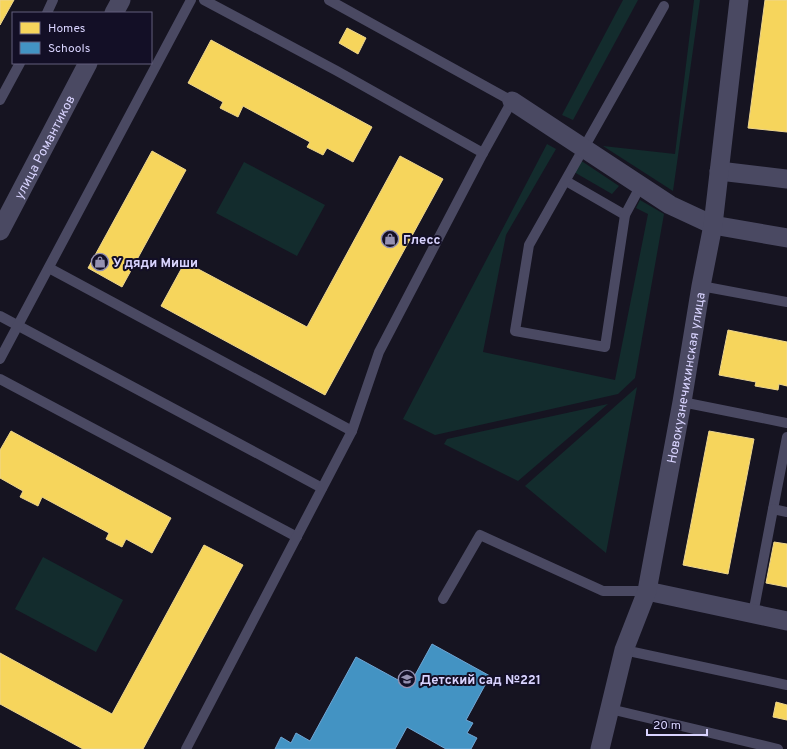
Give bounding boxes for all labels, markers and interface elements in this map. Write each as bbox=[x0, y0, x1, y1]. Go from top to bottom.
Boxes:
legend bbox=[12, 12, 152, 64]
text: Homes bbox=[48, 21, 85, 37]
text: Schools bbox=[48, 41, 90, 57]
street label: улица Романтиков bbox=[12, 93, 80, 203]
shop icon: Глесс bbox=[380, 229, 400, 249]
place label: Глесс bbox=[403, 233, 440, 249]
shop icon: У дяди Миши bbox=[90, 252, 110, 272]
place label: У дяди Миши bbox=[113, 256, 198, 272]
street label: Новокузнечихинская улица bbox=[665, 291, 710, 465]
school or university icon: Детский сад №221 bbox=[397, 669, 417, 689]
place label: Детский сад №221 bbox=[420, 673, 541, 689]
scale bar bbox=[647, 711, 707, 737]
text: 20 m bbox=[653, 718, 681, 734]

